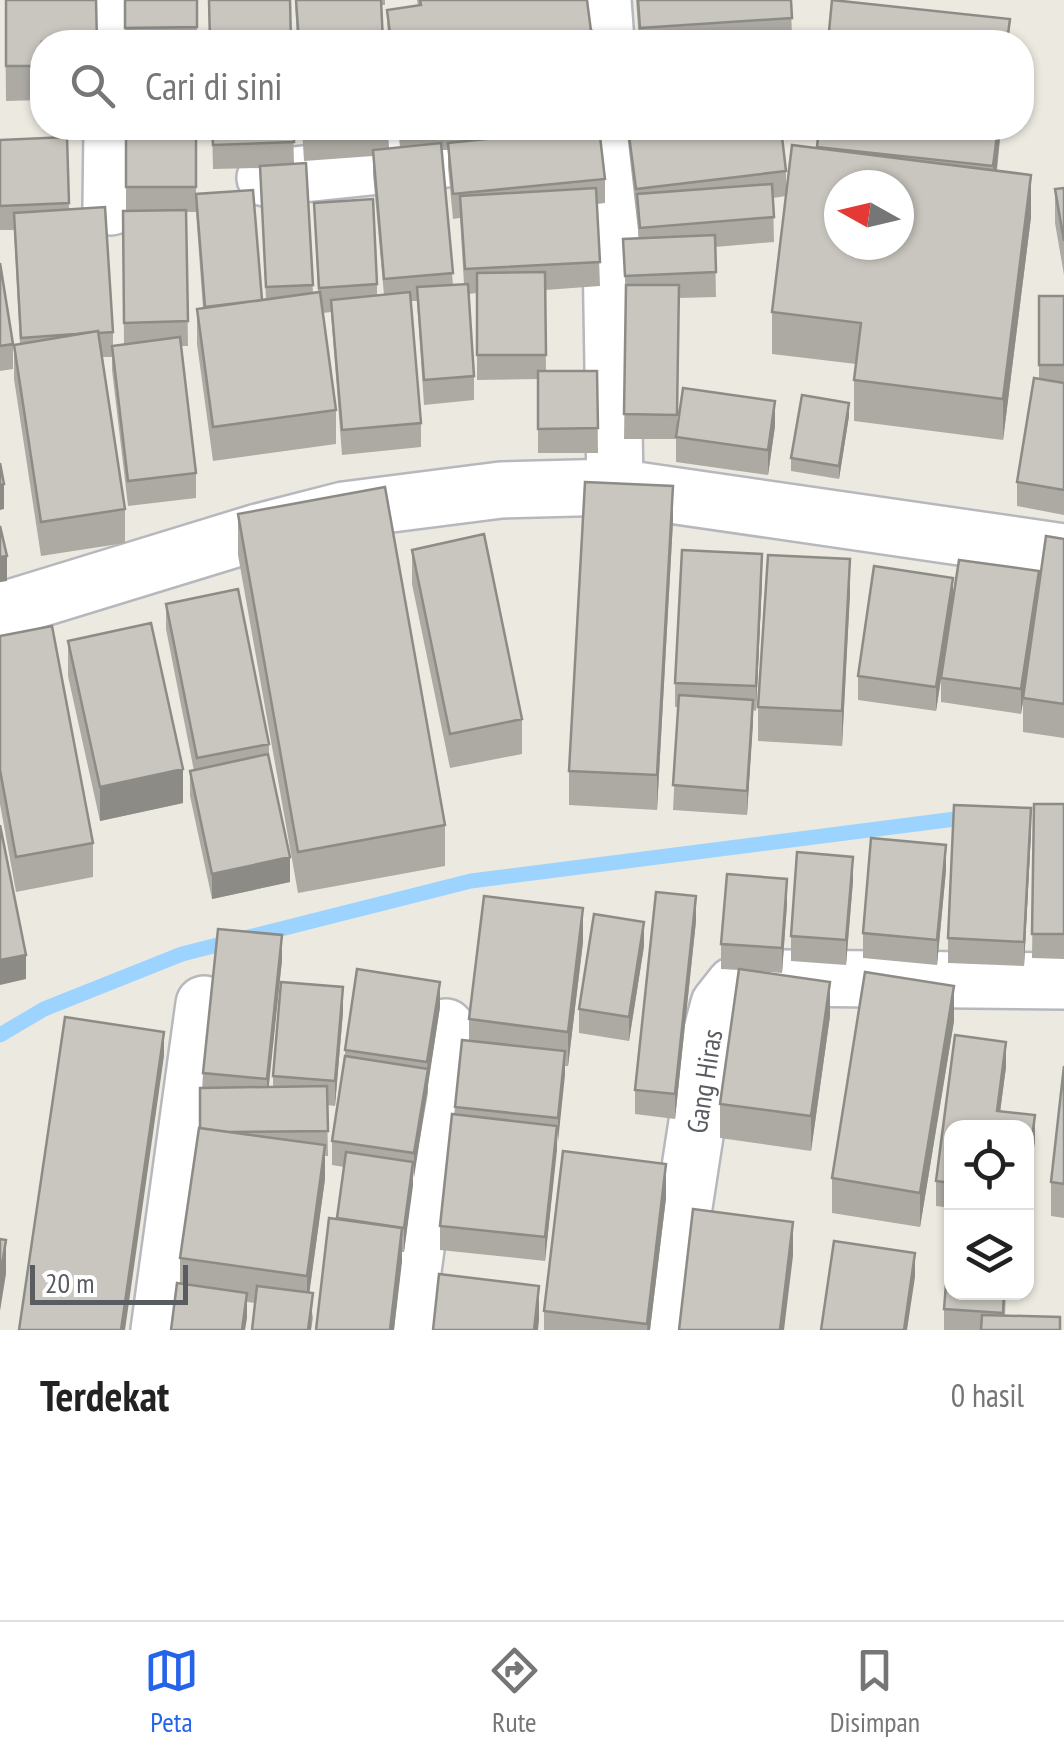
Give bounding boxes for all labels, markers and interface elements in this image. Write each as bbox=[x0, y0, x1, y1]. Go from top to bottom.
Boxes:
search box bbox=[30, 30, 1034, 140]
icon: search bbox=[65, 58, 120, 113]
text: Cari di sini bbox=[145, 61, 283, 110]
north arrow bbox=[824, 170, 914, 260]
street label: Gang Hiras bbox=[677, 1025, 730, 1136]
map controls bbox=[944, 1120, 1034, 1300]
button: locate bbox=[944, 1120, 1034, 1210]
button: layers bbox=[944, 1210, 1034, 1300]
scale bar bbox=[30, 1260, 188, 1304]
text: 20 m bbox=[45, 1264, 94, 1301]
text: Terdekat bbox=[40, 1368, 169, 1423]
text: 0 hasil bbox=[951, 1374, 1024, 1416]
tab: Peta bbox=[144, 1643, 199, 1740]
tab: Rute bbox=[487, 1643, 542, 1740]
tab: Disimpan bbox=[830, 1643, 920, 1740]

